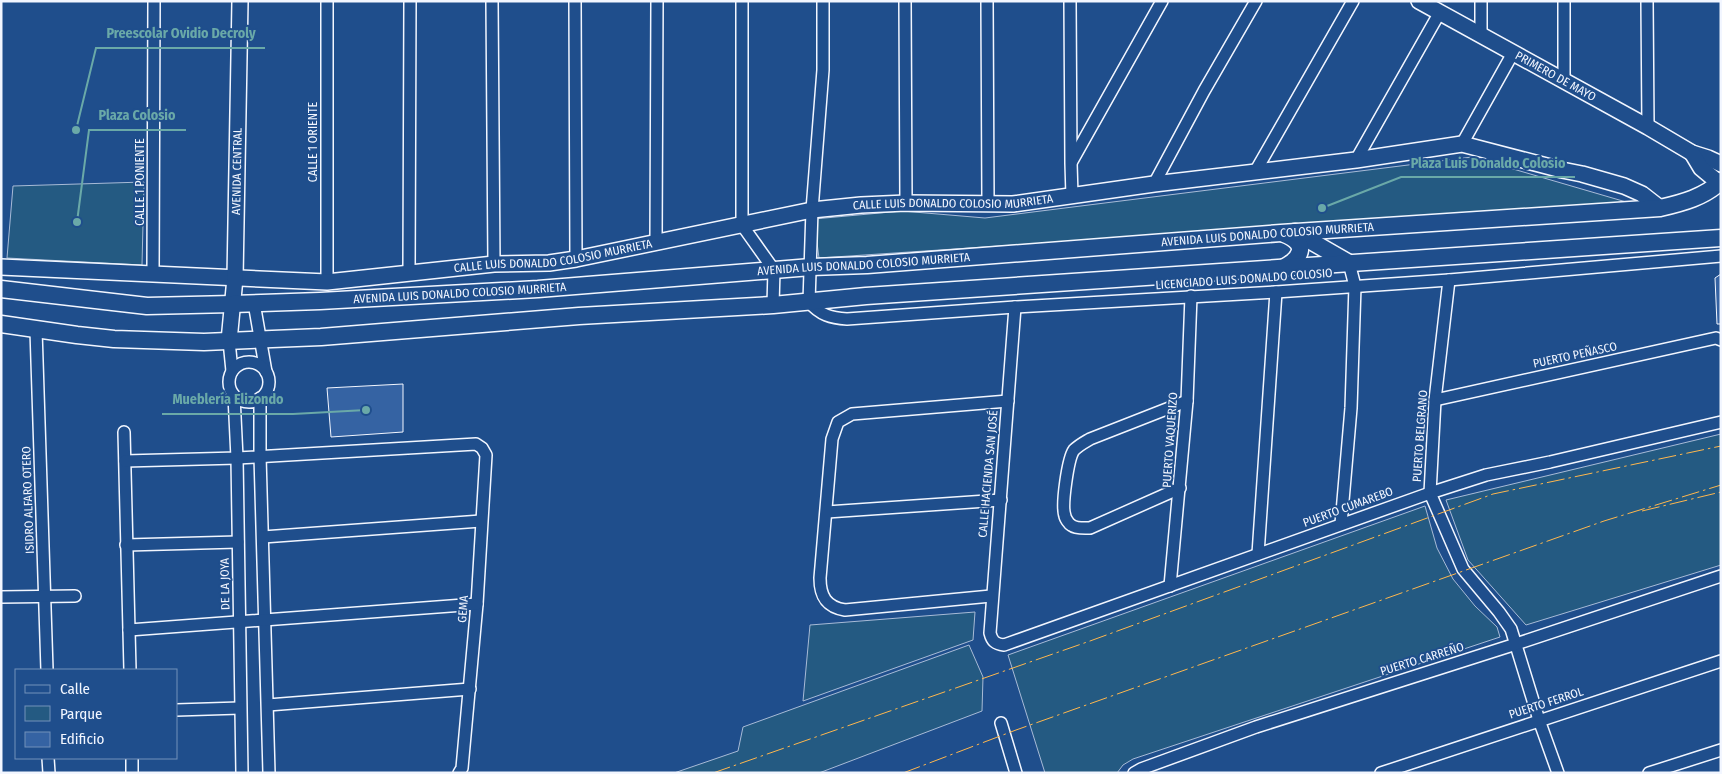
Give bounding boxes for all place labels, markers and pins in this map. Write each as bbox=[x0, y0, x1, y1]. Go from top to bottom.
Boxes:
callout: Preescolar Ovidio Decroly bbox=[96, 19, 265, 48]
callout: Plaza Colosio bbox=[89, 101, 186, 130]
callout: Plaza Luis Donaldo Colosio bbox=[1401, 148, 1575, 177]
callout: Mueblería Elizondo bbox=[162, 385, 293, 414]

